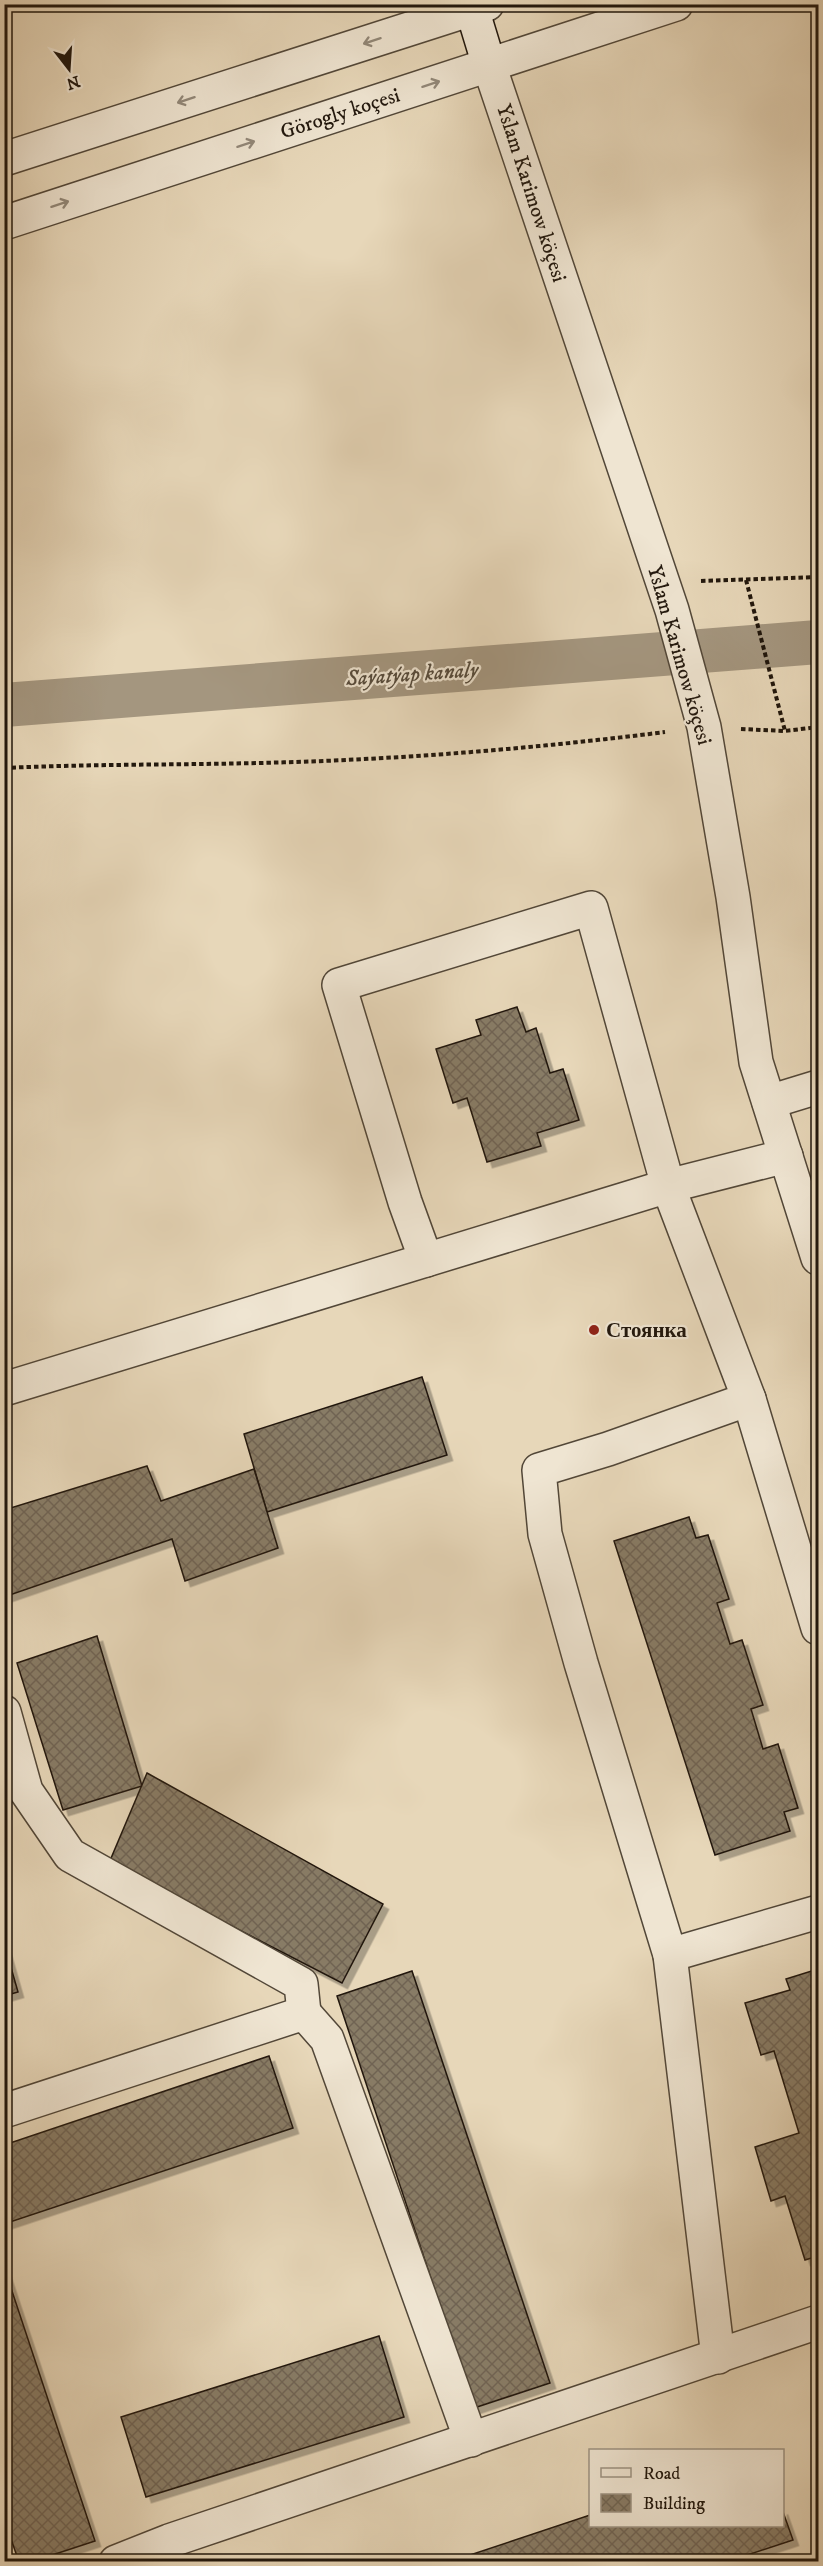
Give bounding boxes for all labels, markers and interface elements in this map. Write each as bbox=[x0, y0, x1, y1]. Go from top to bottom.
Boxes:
one-way arrow bbox=[363, 36, 382, 47]
north arrow bbox=[39, 39, 99, 99]
text: N bbox=[64, 71, 82, 94]
one-way arrow bbox=[421, 78, 440, 89]
street label: Görogly koçesi bbox=[277, 82, 403, 146]
one-way arrow bbox=[177, 95, 196, 106]
street label: Yslam Karimow köçesi bbox=[490, 101, 572, 286]
one-way arrow bbox=[236, 138, 255, 149]
one-way arrow bbox=[50, 198, 69, 209]
street label: Yslam Karimow köçesi bbox=[641, 562, 717, 748]
water label: Saýatýap kanaly bbox=[344, 656, 480, 693]
place label: Стоянка bbox=[606, 1318, 687, 1344]
marker: Стоянка bbox=[587, 1323, 601, 1337]
legend bbox=[589, 2449, 784, 2527]
text: Road bbox=[643, 2463, 680, 2485]
text: Building bbox=[643, 2493, 705, 2515]

